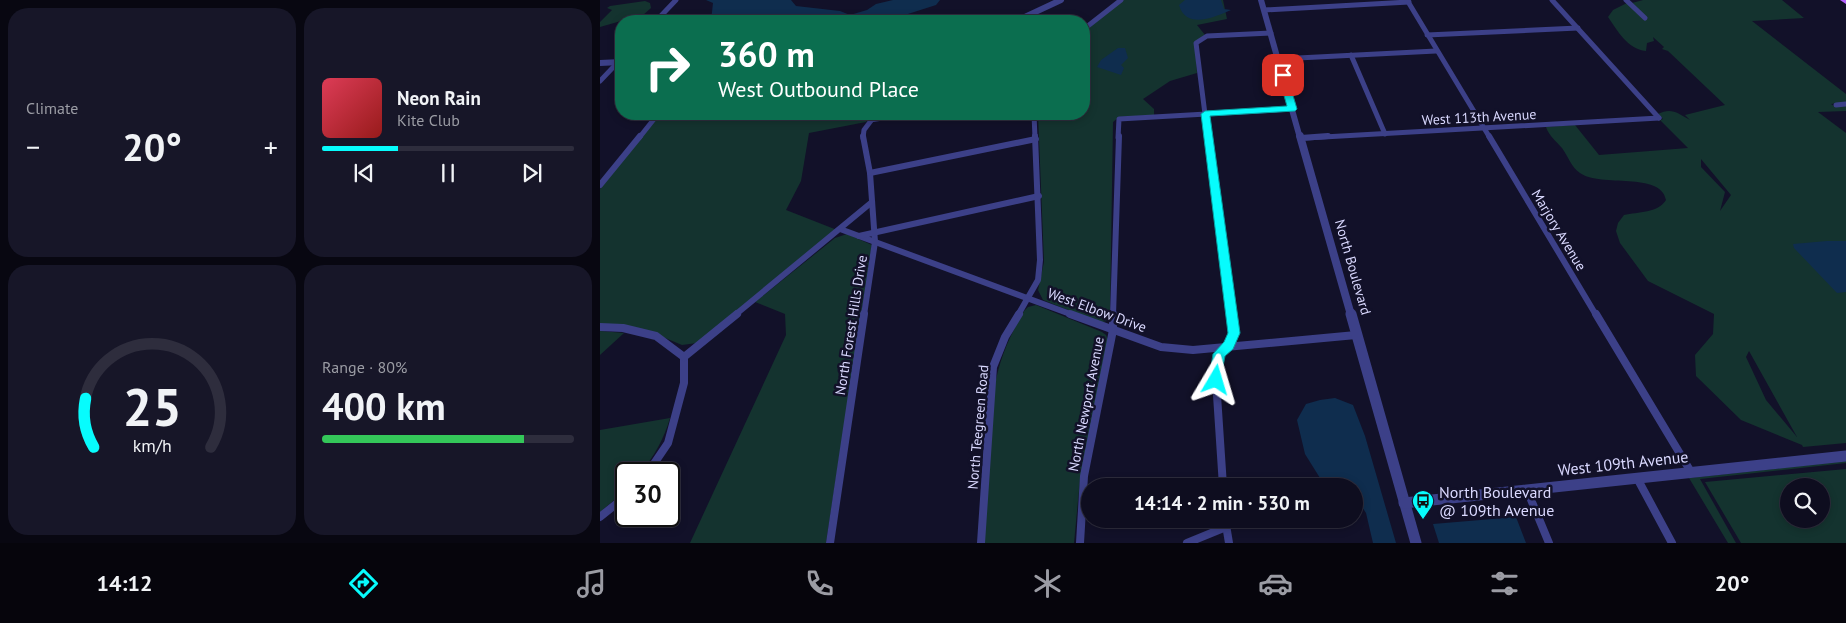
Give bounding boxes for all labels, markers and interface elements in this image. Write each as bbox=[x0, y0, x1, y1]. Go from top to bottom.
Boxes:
text: 360 m bbox=[718, 31, 815, 77]
icon: right bbox=[635, 35, 700, 100]
pin bbox=[1262, 54, 1304, 96]
icon: arrive bbox=[1269, 61, 1297, 89]
text: West Outbound Place bbox=[718, 75, 919, 103]
text: Neon Rain bbox=[397, 86, 481, 110]
text: Climate bbox=[26, 98, 78, 118]
street label: West 113th Avenue bbox=[1421, 105, 1537, 129]
text: Kite Club bbox=[397, 110, 460, 130]
text: 20° bbox=[122, 122, 182, 171]
text: − bbox=[26, 128, 40, 165]
text: + bbox=[264, 128, 278, 165]
icon: previous bbox=[350, 159, 378, 187]
icon: pause bbox=[434, 159, 462, 187]
icon: next bbox=[518, 159, 546, 187]
street label: Marjory Avenue bbox=[1528, 186, 1590, 274]
street label: North Boulevard bbox=[1331, 217, 1375, 317]
street label: North Forest Hills Drive bbox=[831, 254, 871, 396]
street label: West Elbow Drive bbox=[1045, 284, 1149, 336]
street label: North Newport Avenue bbox=[1064, 335, 1108, 473]
position arrow bbox=[1189, 353, 1241, 405]
text: Range · 80% bbox=[322, 357, 407, 377]
street label: North Teegreen Road bbox=[964, 364, 992, 490]
text: 25 bbox=[123, 373, 181, 440]
text: 400 km bbox=[322, 381, 446, 430]
text: km/h bbox=[132, 434, 172, 457]
street label: West 109th Avenue bbox=[1557, 446, 1689, 480]
speed limit sign: 30 bbox=[615, 462, 680, 527]
map controls bbox=[1780, 478, 1830, 528]
button: search bbox=[1780, 478, 1830, 528]
place label: North Boulevard @ 109th Avenue bbox=[1439, 482, 1554, 520]
bus stop icon: North Boulevard @ 109th Avenue bbox=[1411, 489, 1435, 520]
text: 14:14 · 2 min · 530 m bbox=[1134, 491, 1310, 515]
icon: directions bbox=[346, 566, 381, 601]
icon: music bbox=[574, 566, 609, 601]
icon: phone bbox=[802, 566, 837, 601]
icon: climate bbox=[1030, 566, 1065, 601]
icon: car bbox=[1258, 566, 1293, 601]
icon: filters bbox=[1487, 566, 1522, 601]
text: 14:12 bbox=[97, 569, 152, 597]
text: 20° bbox=[1715, 569, 1749, 597]

